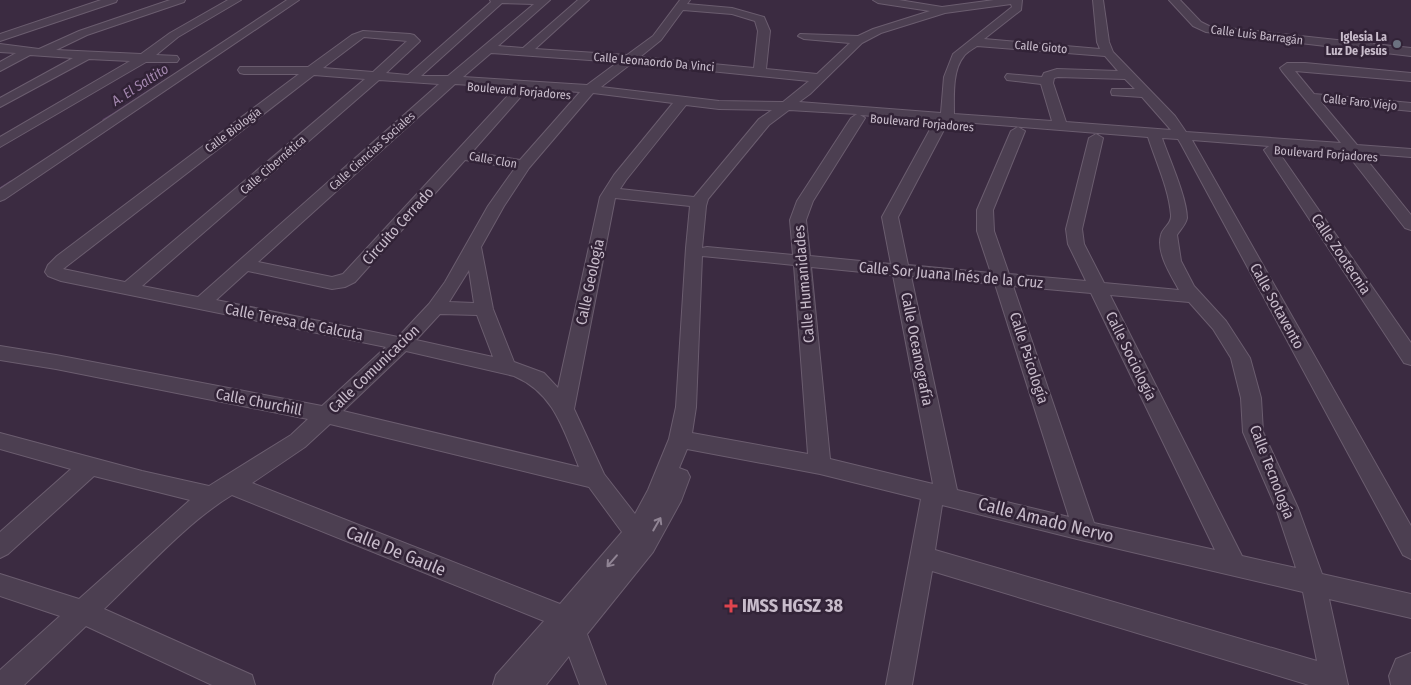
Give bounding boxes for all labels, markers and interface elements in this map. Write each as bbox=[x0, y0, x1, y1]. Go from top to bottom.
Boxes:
street label: Calle Luis Barragán bbox=[1210, 22, 1304, 48]
place label: Iglesia La Luz De Jesús bbox=[1326, 30, 1388, 58]
street label: Calle Gioto bbox=[1014, 38, 1068, 56]
marker: Iglesia La Luz De Jesús bbox=[1391, 38, 1403, 50]
street label: Calle Leonaordo Da Vinci bbox=[593, 50, 715, 74]
water label: A. El Saltito bbox=[107, 60, 172, 110]
street label: Boulevard Forjadores bbox=[467, 79, 571, 103]
street label: Calle Faro Viejo bbox=[1322, 91, 1398, 113]
street label: Calle Biología bbox=[202, 104, 264, 156]
street label: Calle Ciencias Sociales bbox=[326, 109, 418, 193]
street label: Boulevard Forjadores bbox=[870, 111, 974, 135]
street label: Calle Cibernética bbox=[237, 133, 309, 197]
street label: Boulevard Forjadores bbox=[1274, 143, 1378, 165]
street label: Calle Clon bbox=[468, 149, 518, 171]
street label: Circuito Cerrado bbox=[358, 183, 438, 269]
street label: Calle Zootecnia bbox=[1307, 210, 1375, 298]
street label: Calle Humanidades bbox=[790, 224, 818, 344]
street label: Calle Geología bbox=[572, 237, 608, 327]
street label: Calle Sor Juana Inés de la Cruz bbox=[858, 258, 1044, 292]
street label: Calle Sotavento bbox=[1246, 260, 1308, 352]
street label: Calle Oceanografía bbox=[897, 291, 937, 407]
street label: Calle Teresa de Calcuta bbox=[223, 300, 365, 344]
street label: Calle Sociología bbox=[1102, 309, 1160, 403]
street label: Calle Psicología bbox=[1006, 310, 1052, 406]
street label: Calle Comunicacion bbox=[325, 321, 423, 417]
street label: Calle Churchill bbox=[214, 385, 304, 419]
street label: Calle Tecnología bbox=[1246, 422, 1298, 522]
street label: Calle Amado Nervo bbox=[976, 492, 1116, 548]
one-way arrow bbox=[652, 516, 662, 531]
street label: Calle De Gaule bbox=[343, 521, 449, 581]
one-way arrow bbox=[606, 555, 617, 568]
place label: IMSS HGSZ 38 bbox=[742, 595, 843, 617]
marker: IMSS HGSZ 38 bbox=[724, 599, 738, 613]

